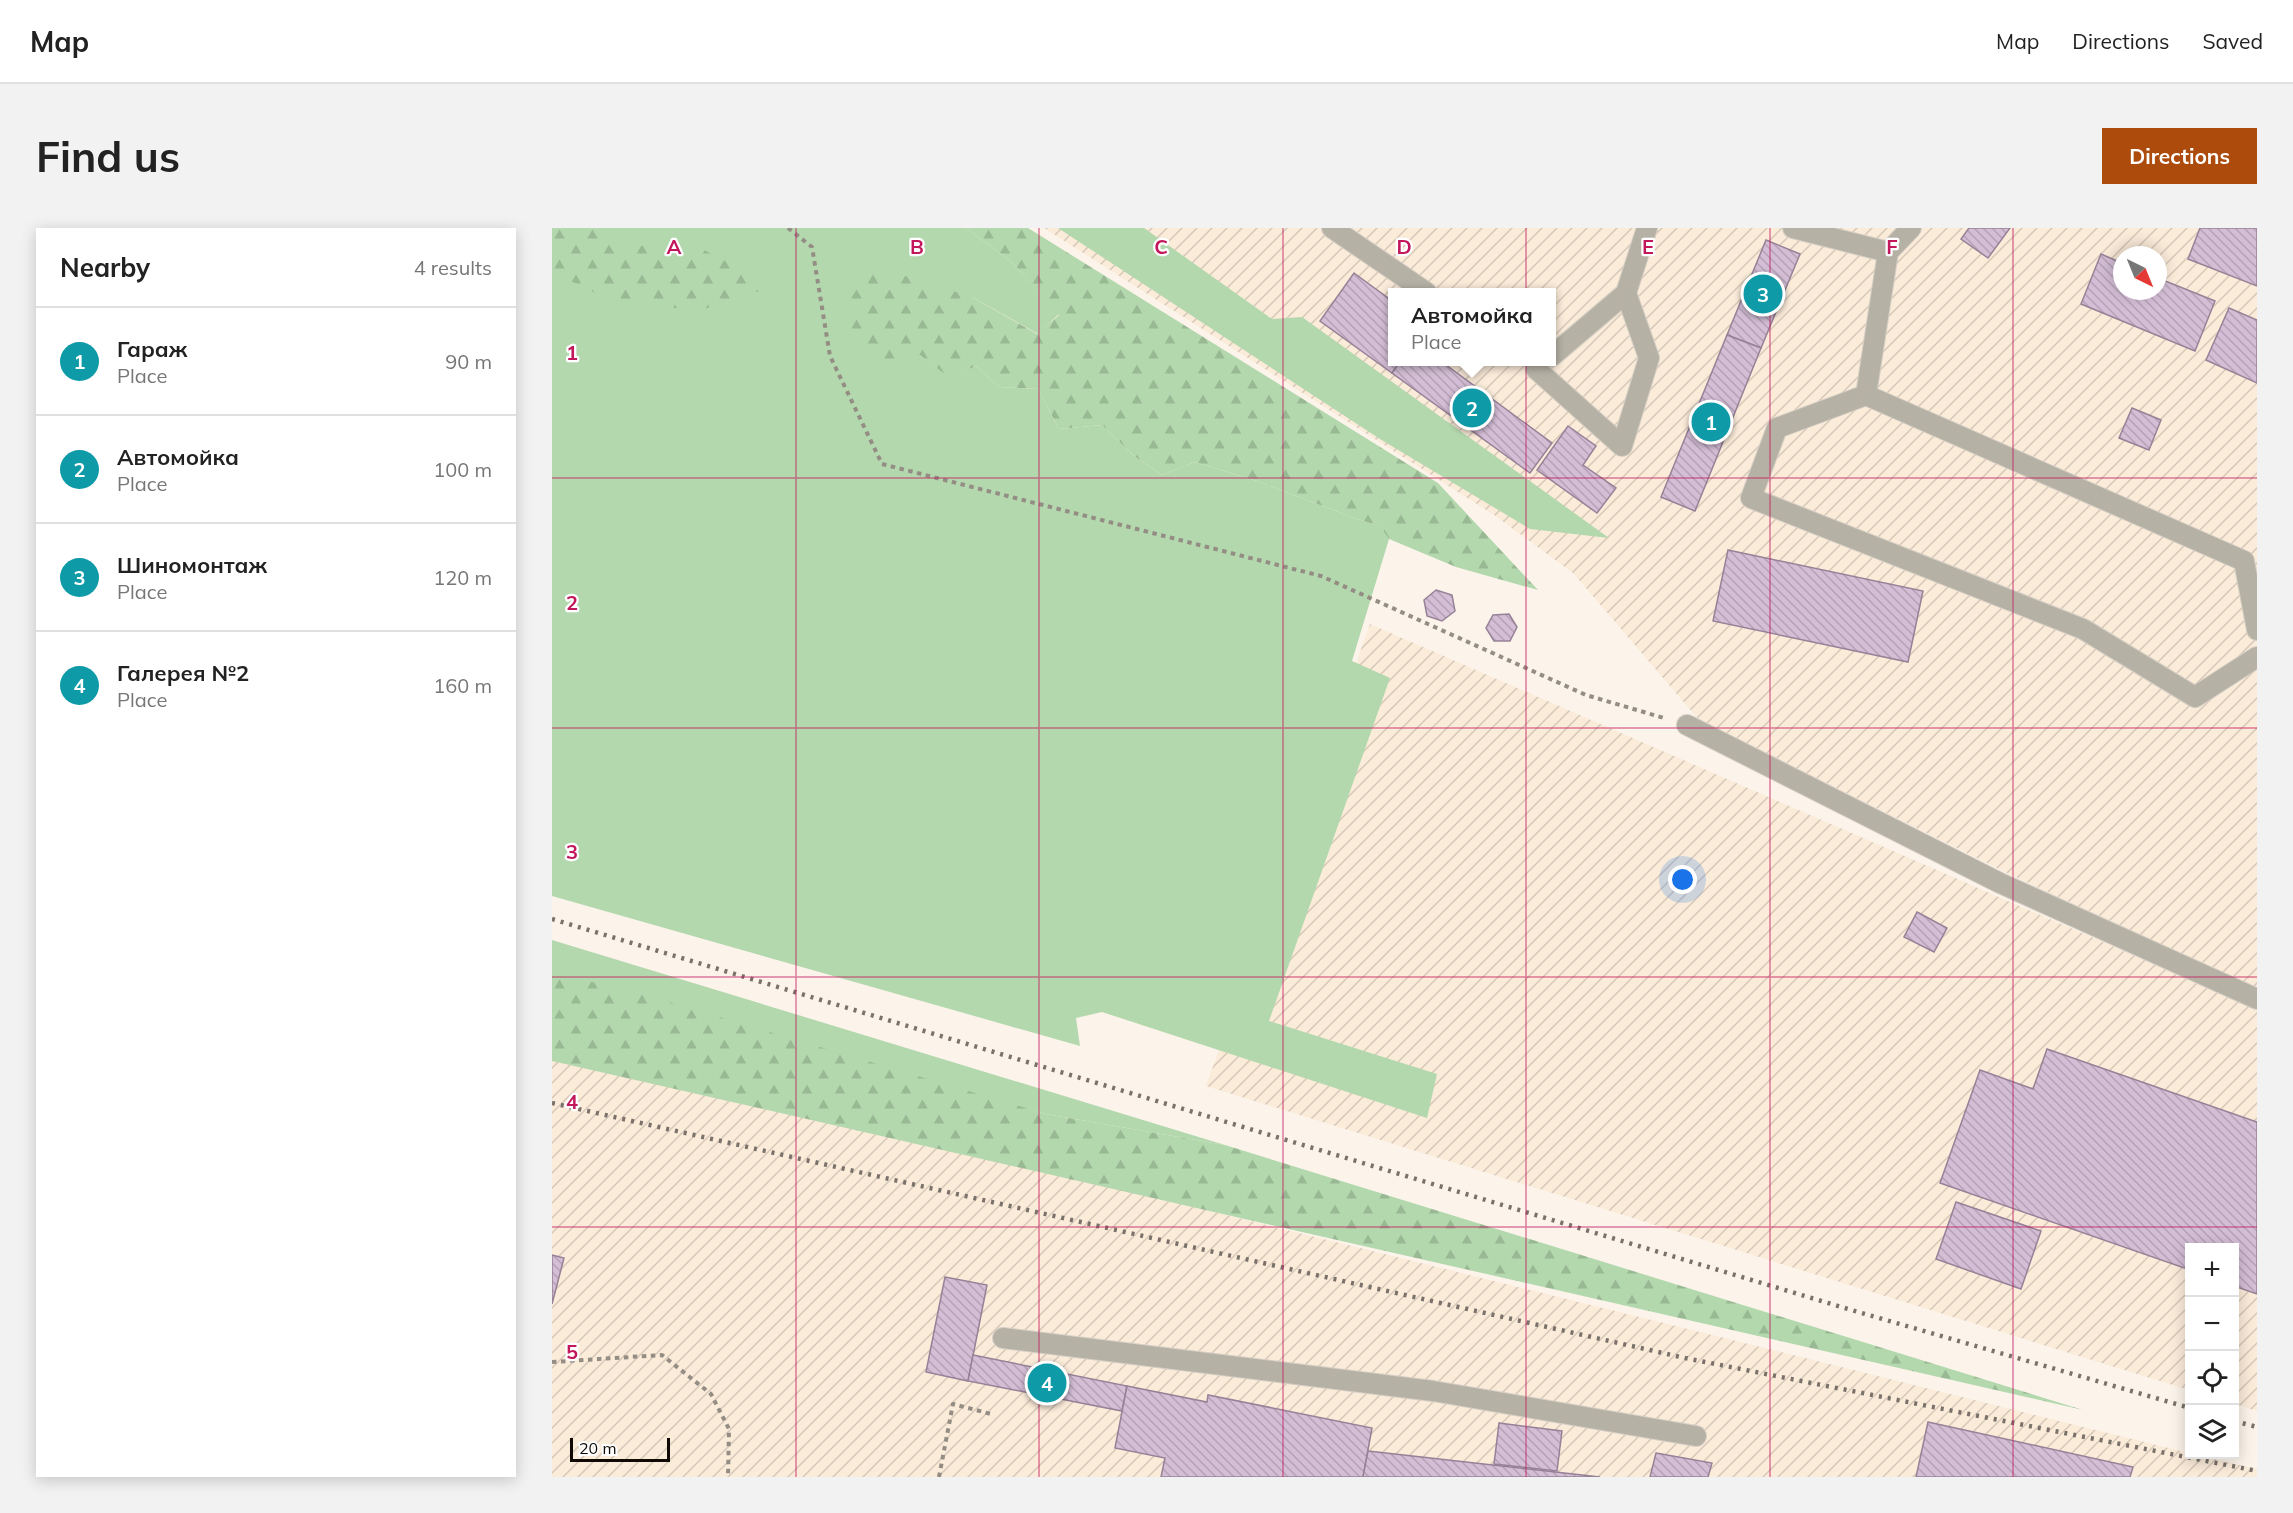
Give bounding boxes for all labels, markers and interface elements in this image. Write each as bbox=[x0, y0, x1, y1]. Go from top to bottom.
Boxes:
text: Map bbox=[30, 24, 89, 59]
text: Map bbox=[1996, 28, 2039, 54]
text: Directions bbox=[2072, 28, 2169, 54]
text: Saved bbox=[2202, 28, 2263, 54]
button: Directions bbox=[2102, 128, 2257, 184]
text: Find us bbox=[36, 130, 180, 183]
text: A bbox=[667, 234, 682, 259]
text: B bbox=[910, 234, 924, 259]
text: C bbox=[1154, 234, 1168, 259]
text: D bbox=[1396, 234, 1412, 259]
text: E bbox=[1642, 234, 1654, 259]
text: F bbox=[1886, 234, 1898, 259]
north arrow bbox=[2113, 246, 2167, 300]
text: Nearby bbox=[60, 251, 150, 284]
text: 4 results bbox=[414, 255, 492, 280]
pin: 3 bbox=[1744, 272, 1782, 316]
popup bbox=[1388, 288, 1556, 366]
text: Автомойка bbox=[1411, 301, 1533, 329]
text: Place bbox=[1411, 329, 1461, 354]
text: Гараж bbox=[117, 335, 187, 363]
text: 1 bbox=[566, 340, 578, 365]
text: 1 bbox=[74, 349, 86, 374]
text: 90 m bbox=[445, 349, 492, 374]
text: Place bbox=[117, 363, 167, 388]
pin: 2 bbox=[1452, 386, 1492, 430]
pin: 1 bbox=[1692, 400, 1730, 444]
text: Автомойка bbox=[117, 443, 239, 471]
text: 2 bbox=[74, 457, 86, 482]
text: 100 m bbox=[433, 457, 492, 482]
text: Place bbox=[117, 471, 167, 496]
text: Шиномонтаж bbox=[117, 551, 267, 579]
text: 3 bbox=[74, 565, 86, 590]
text: 120 m bbox=[433, 565, 492, 590]
text: Place bbox=[117, 579, 167, 604]
text: 2 bbox=[566, 590, 578, 615]
text: Галерея №2 bbox=[117, 659, 249, 687]
text: 4 bbox=[74, 673, 86, 698]
text: 160 m bbox=[433, 673, 492, 698]
text: Place bbox=[117, 687, 167, 712]
text: 3 bbox=[566, 839, 578, 864]
your location bbox=[1668, 865, 1697, 894]
text: 4 bbox=[566, 1089, 578, 1114]
map controls bbox=[2185, 1243, 2239, 1459]
button: + bbox=[2185, 1243, 2239, 1297]
button: − bbox=[2185, 1297, 2239, 1351]
text: 5 bbox=[566, 1339, 578, 1364]
button: locate bbox=[2185, 1351, 2239, 1405]
pin: 4 bbox=[1028, 1360, 1066, 1406]
button: layers bbox=[2185, 1405, 2239, 1459]
scale bar bbox=[570, 1435, 670, 1462]
text: 20 m bbox=[579, 1438, 616, 1458]

